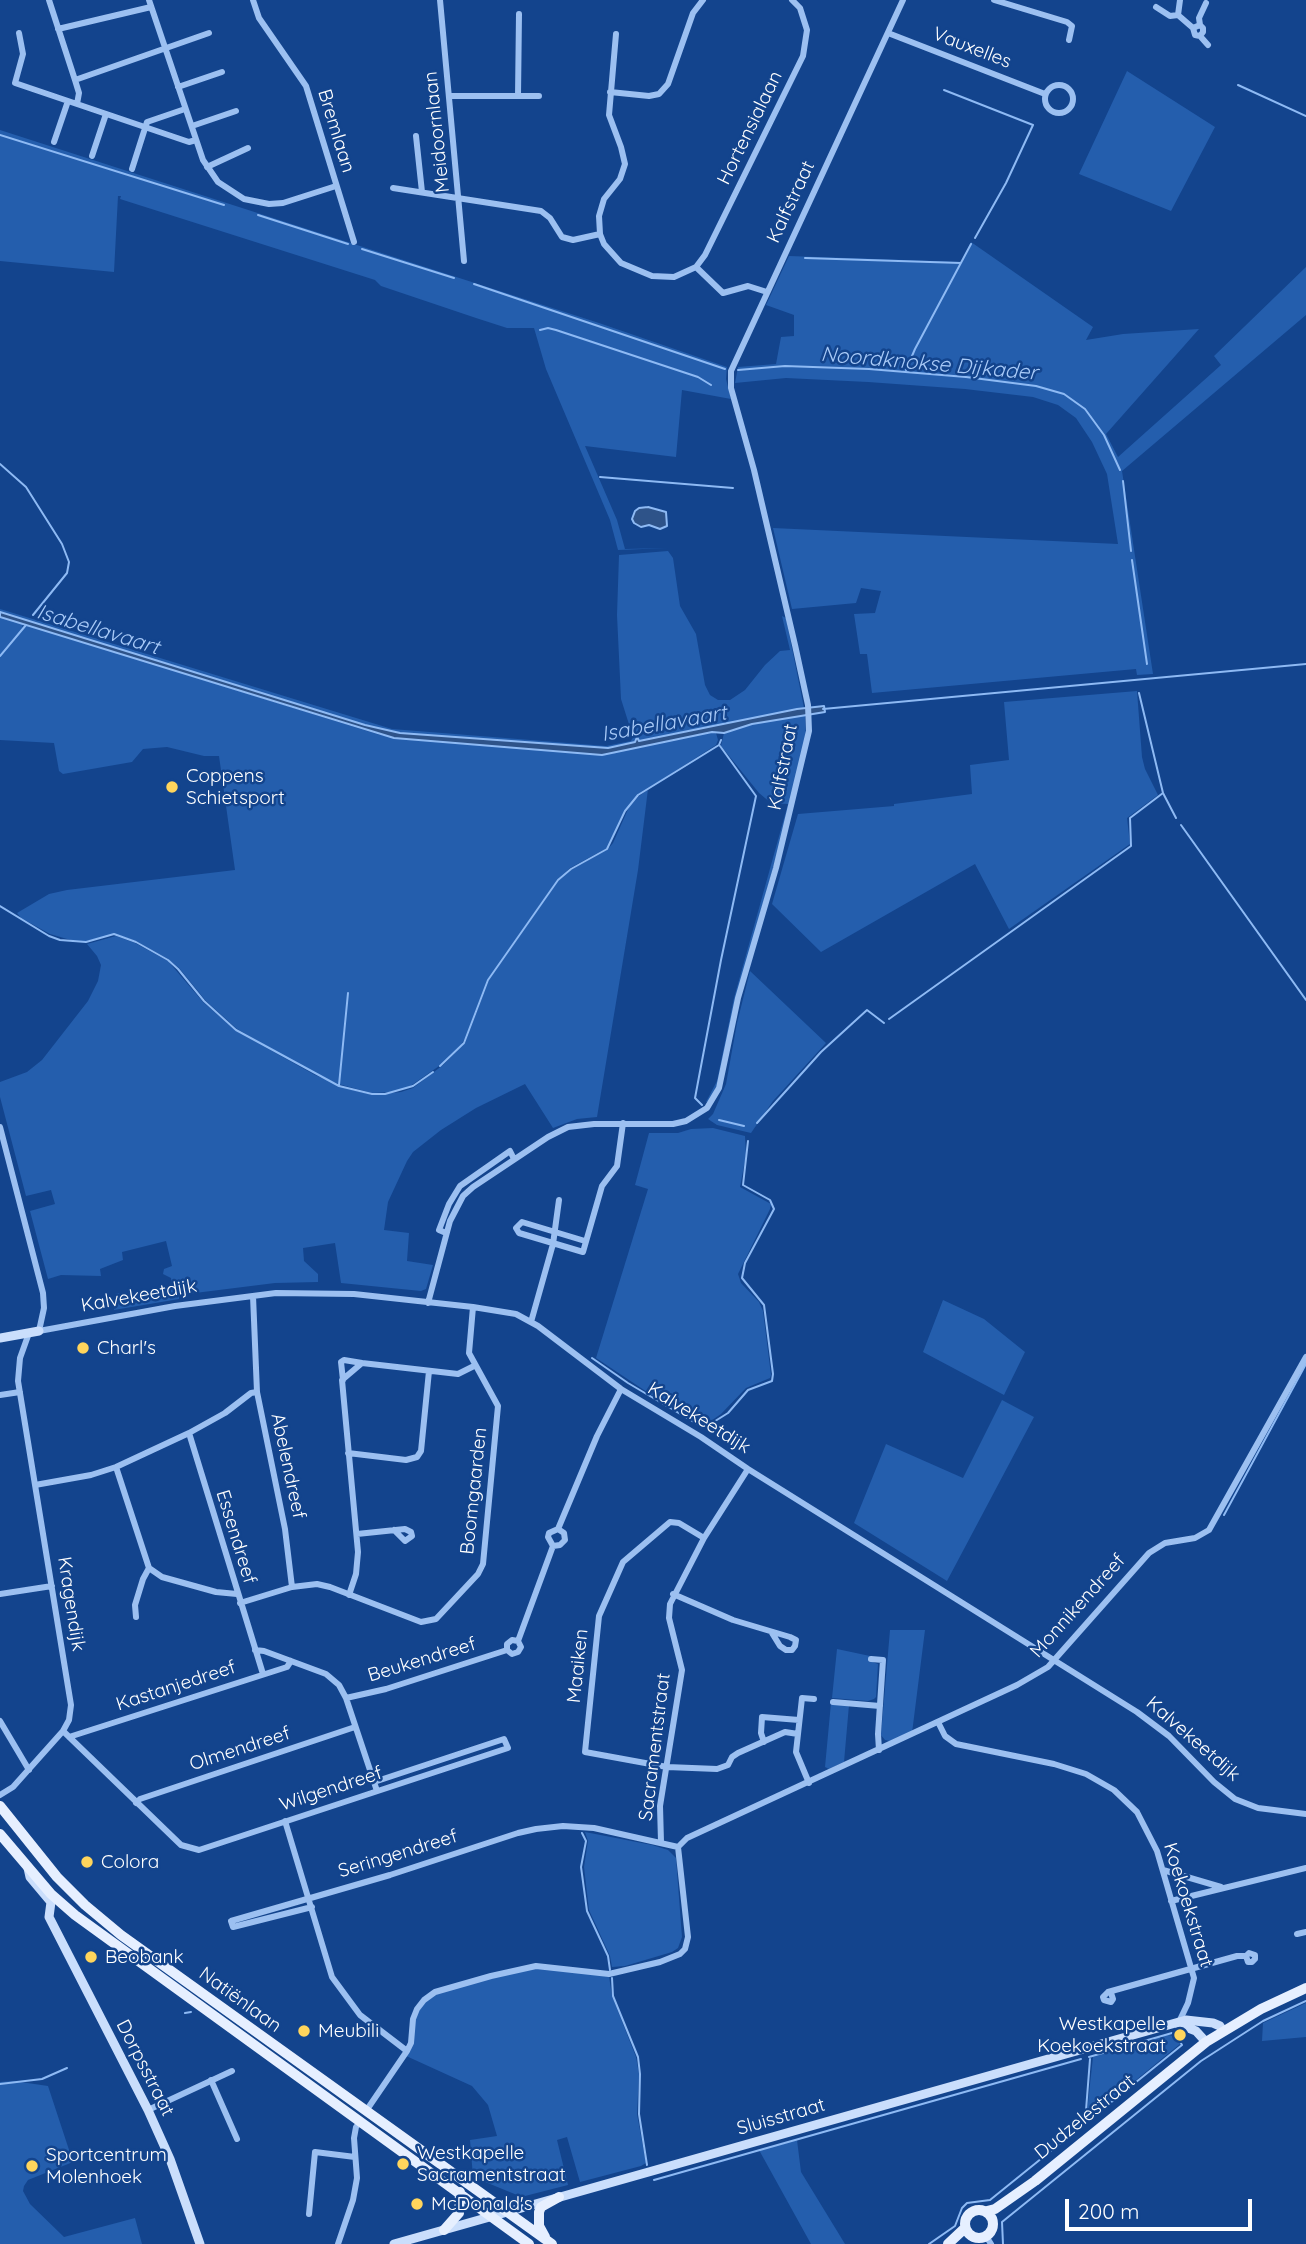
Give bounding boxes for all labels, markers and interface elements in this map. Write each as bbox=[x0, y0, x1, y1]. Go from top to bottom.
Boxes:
street label: Vauxelles bbox=[929, 23, 1015, 73]
street label: Hortensialaan bbox=[713, 67, 787, 189]
street label: Meidoornlaan bbox=[419, 70, 455, 194]
street label: Bremlaan bbox=[313, 87, 359, 175]
street label: Kalfstraat bbox=[762, 157, 820, 247]
water label: Noordknokse Dijkader bbox=[820, 342, 1038, 386]
water label: Isabellavaart bbox=[34, 599, 162, 661]
water label: Isabellavaart bbox=[599, 701, 729, 747]
street label: Kalfstraat bbox=[763, 722, 803, 812]
place label: Coppens Schietsport bbox=[186, 765, 285, 809]
marker: Coppens Schietsport bbox=[164, 779, 180, 795]
street label: Kalvekeetdijk bbox=[79, 1275, 199, 1317]
place label: Charl's bbox=[97, 1337, 156, 1359]
marker: Charl's bbox=[75, 1340, 91, 1356]
street label: Kalvekeetdijk bbox=[643, 1377, 755, 1459]
street label: Abelendreef bbox=[266, 1411, 310, 1521]
street label: Boomgaarden bbox=[456, 1426, 492, 1556]
street label: Essendreef bbox=[211, 1487, 261, 1587]
street label: Monnikendreef bbox=[1026, 1550, 1130, 1662]
street label: Kragendijk bbox=[52, 1555, 90, 1653]
street label: Maaiken bbox=[563, 1628, 593, 1704]
street label: Beukendreef bbox=[365, 1633, 479, 1687]
street label: Kastanjedreef bbox=[113, 1656, 239, 1716]
street label: Sacramentstraat bbox=[635, 1672, 675, 1822]
street label: Kalvekeetdijk bbox=[1141, 1692, 1245, 1786]
street label: Olmendreef bbox=[187, 1722, 293, 1776]
street label: Wilgendreef bbox=[277, 1762, 385, 1816]
street label: Seringendreef bbox=[336, 1825, 460, 1883]
street label: Koekoekstraat bbox=[1158, 1840, 1218, 1970]
place label: Colora bbox=[101, 1851, 159, 1873]
marker: Colora bbox=[79, 1854, 95, 1870]
place label: Beobank bbox=[105, 1946, 184, 1968]
marker: Beobank bbox=[83, 1949, 99, 1965]
street label: Natiënlaan bbox=[194, 1963, 286, 2037]
place label: Westkapelle Koekoekstraat bbox=[1037, 2013, 1166, 2057]
street label: Dorpsstraat bbox=[111, 2016, 179, 2120]
place label: Meubili bbox=[318, 2020, 379, 2042]
marker: Meubili bbox=[296, 2023, 312, 2039]
marker: Westkapelle Koekoekstraat bbox=[1172, 2027, 1188, 2043]
street label: Dudzelestraat bbox=[1030, 2070, 1140, 2164]
street label: Sluisstraat bbox=[734, 2094, 828, 2140]
place label: Westkapelle Sacramentstraat bbox=[417, 2142, 566, 2186]
place label: Sportcentrum Molenhoek bbox=[46, 2144, 167, 2188]
marker: Westkapelle Sacramentstraat bbox=[395, 2156, 411, 2172]
marker: Sportcentrum Molenhoek bbox=[24, 2158, 40, 2174]
scale bar bbox=[1068, 2184, 1255, 2228]
place label: McDonald's bbox=[431, 2193, 533, 2215]
marker: McDonald's bbox=[409, 2196, 425, 2212]
text: 200 m bbox=[1078, 2198, 1140, 2224]

